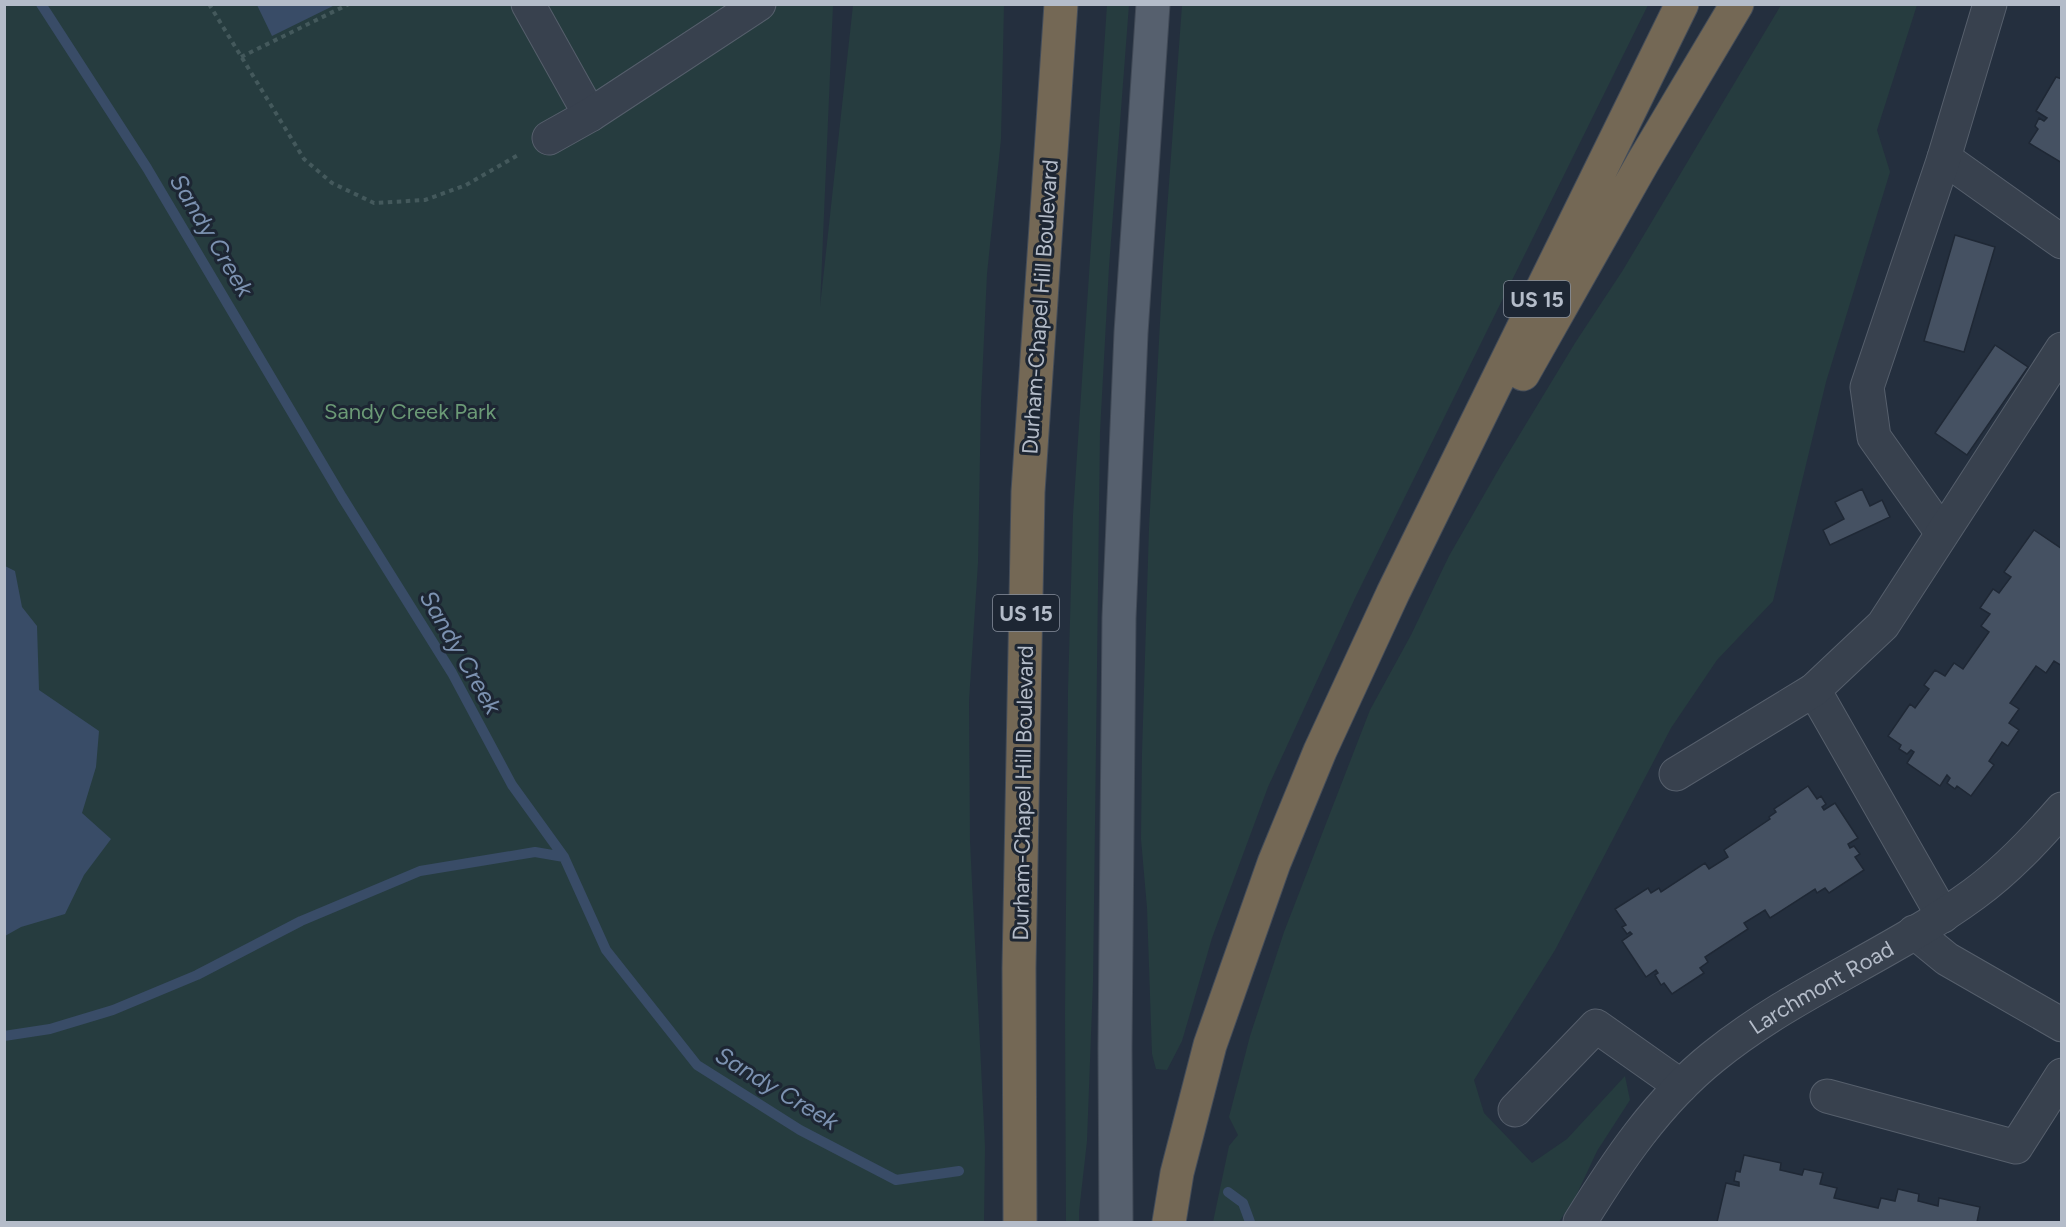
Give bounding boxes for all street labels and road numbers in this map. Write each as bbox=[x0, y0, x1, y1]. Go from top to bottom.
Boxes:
street label: Durham-Chapel Hill Boulevard bbox=[1016, 159, 1064, 455]
road number: US 15 bbox=[1504, 281, 1570, 317]
road number: US 15 bbox=[993, 595, 1059, 631]
street label: Durham-Chapel Hill Boulevard bbox=[1007, 645, 1039, 941]
street label: Larchmont Road bbox=[1744, 935, 1898, 1040]

